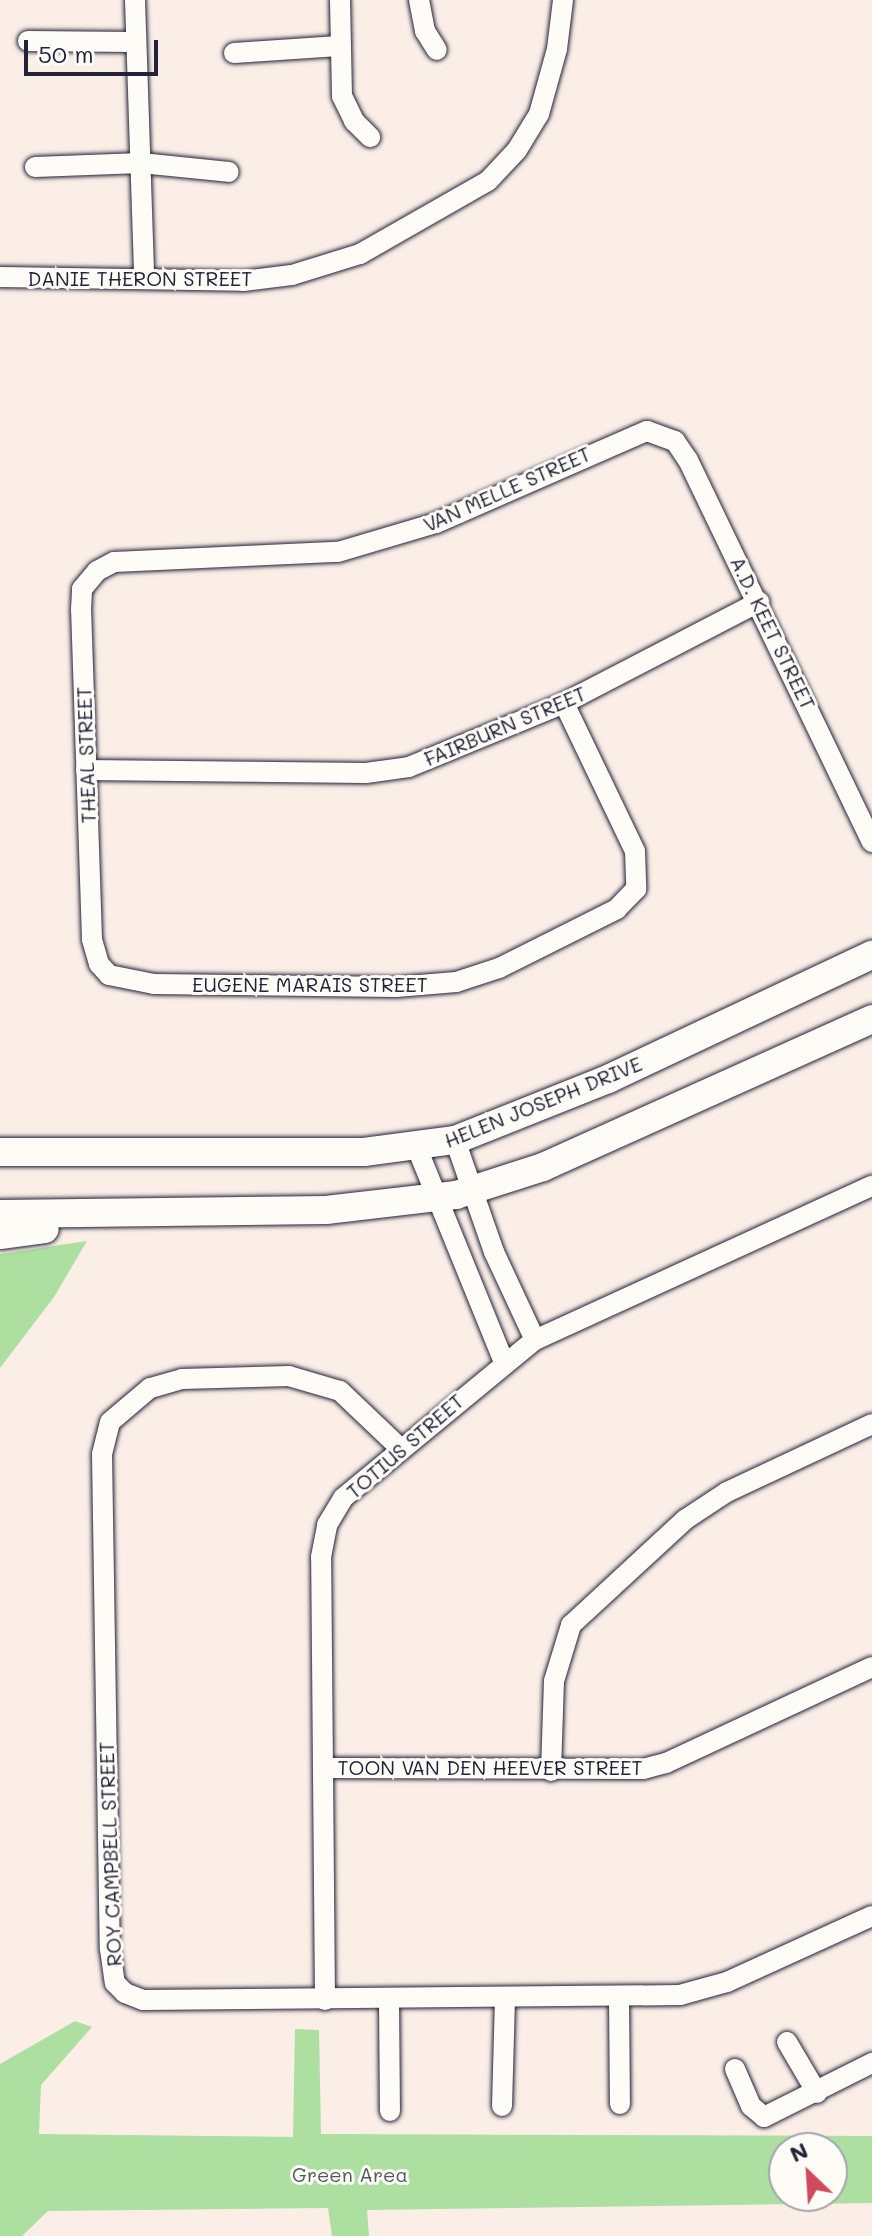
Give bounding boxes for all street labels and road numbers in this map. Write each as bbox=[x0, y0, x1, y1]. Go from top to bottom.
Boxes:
street label: DANIE THERON STREET bbox=[28, 266, 252, 290]
street label: VAN MELLE STREET bbox=[420, 441, 594, 537]
street label: A.D. KEET STREET bbox=[725, 552, 821, 714]
street label: FAIRBURN STREET bbox=[421, 681, 589, 771]
street label: THEAL STREET bbox=[72, 686, 100, 824]
street label: EUGENE MARAIS STREET bbox=[192, 972, 428, 996]
street label: HELEN JOSEPH DRIVE bbox=[441, 1051, 645, 1153]
street label: TOTIUS STREET bbox=[342, 1389, 468, 1503]
street label: ROY CAMPBELL STREET bbox=[94, 1741, 126, 1967]
street label: TOON VAN DEN HEEVER STREET bbox=[337, 1755, 643, 1779]

